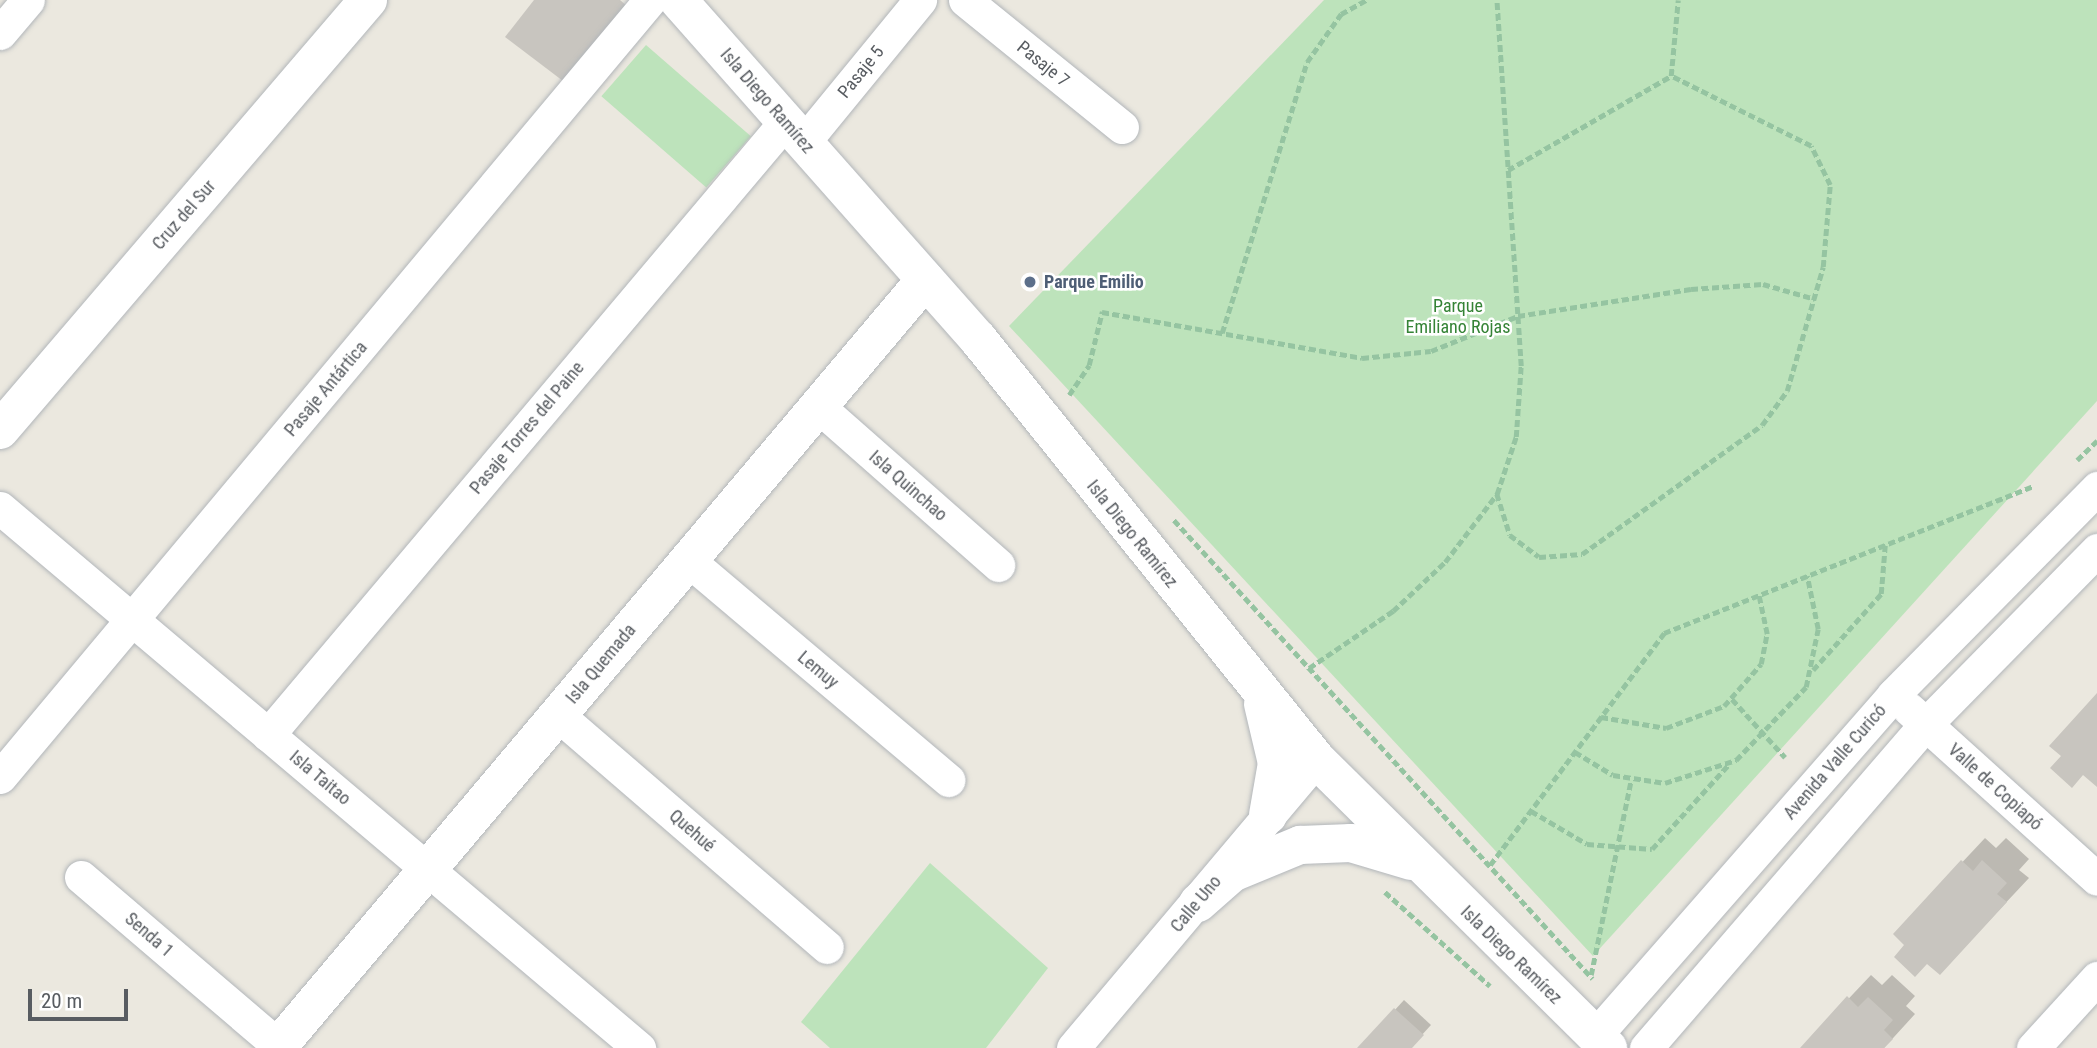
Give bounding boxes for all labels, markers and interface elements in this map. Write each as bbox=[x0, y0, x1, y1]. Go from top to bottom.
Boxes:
street label: Pasaje 7 bbox=[1013, 36, 1073, 92]
street label: Pasaje 5 bbox=[833, 42, 889, 102]
street label: Isla Diego Ramírez bbox=[716, 44, 818, 158]
street label: Cruz del Sur bbox=[148, 176, 220, 254]
place label: Parque Emilio bbox=[1044, 271, 1144, 293]
marker: Parque Emilio bbox=[1022, 274, 1038, 290]
park label: Parque Emiliano Rojas bbox=[1406, 296, 1510, 338]
street label: Pasaje Antártica bbox=[280, 337, 372, 441]
street label: Pasaje Torres del Paine bbox=[465, 357, 589, 499]
street label: Isla Quinchao bbox=[864, 446, 952, 526]
street label: Isla Diego Ramírez bbox=[1082, 476, 1182, 592]
street label: Isla Quemada bbox=[561, 620, 641, 708]
street label: Lemuy bbox=[793, 647, 843, 693]
street label: Avenida Valle Curicó bbox=[1779, 700, 1891, 824]
street label: Valle de Copiapó bbox=[1943, 739, 2047, 835]
street label: Isla Taitao bbox=[285, 746, 355, 810]
street label: Quehué bbox=[665, 805, 719, 857]
street label: Calle Uno bbox=[1166, 871, 1226, 937]
street label: Isla Diego Ramírez bbox=[1456, 901, 1566, 1009]
street label: Senda 1 bbox=[120, 908, 178, 962]
scale bar bbox=[32, 974, 131, 1018]
text: 20 m bbox=[41, 989, 82, 1013]

